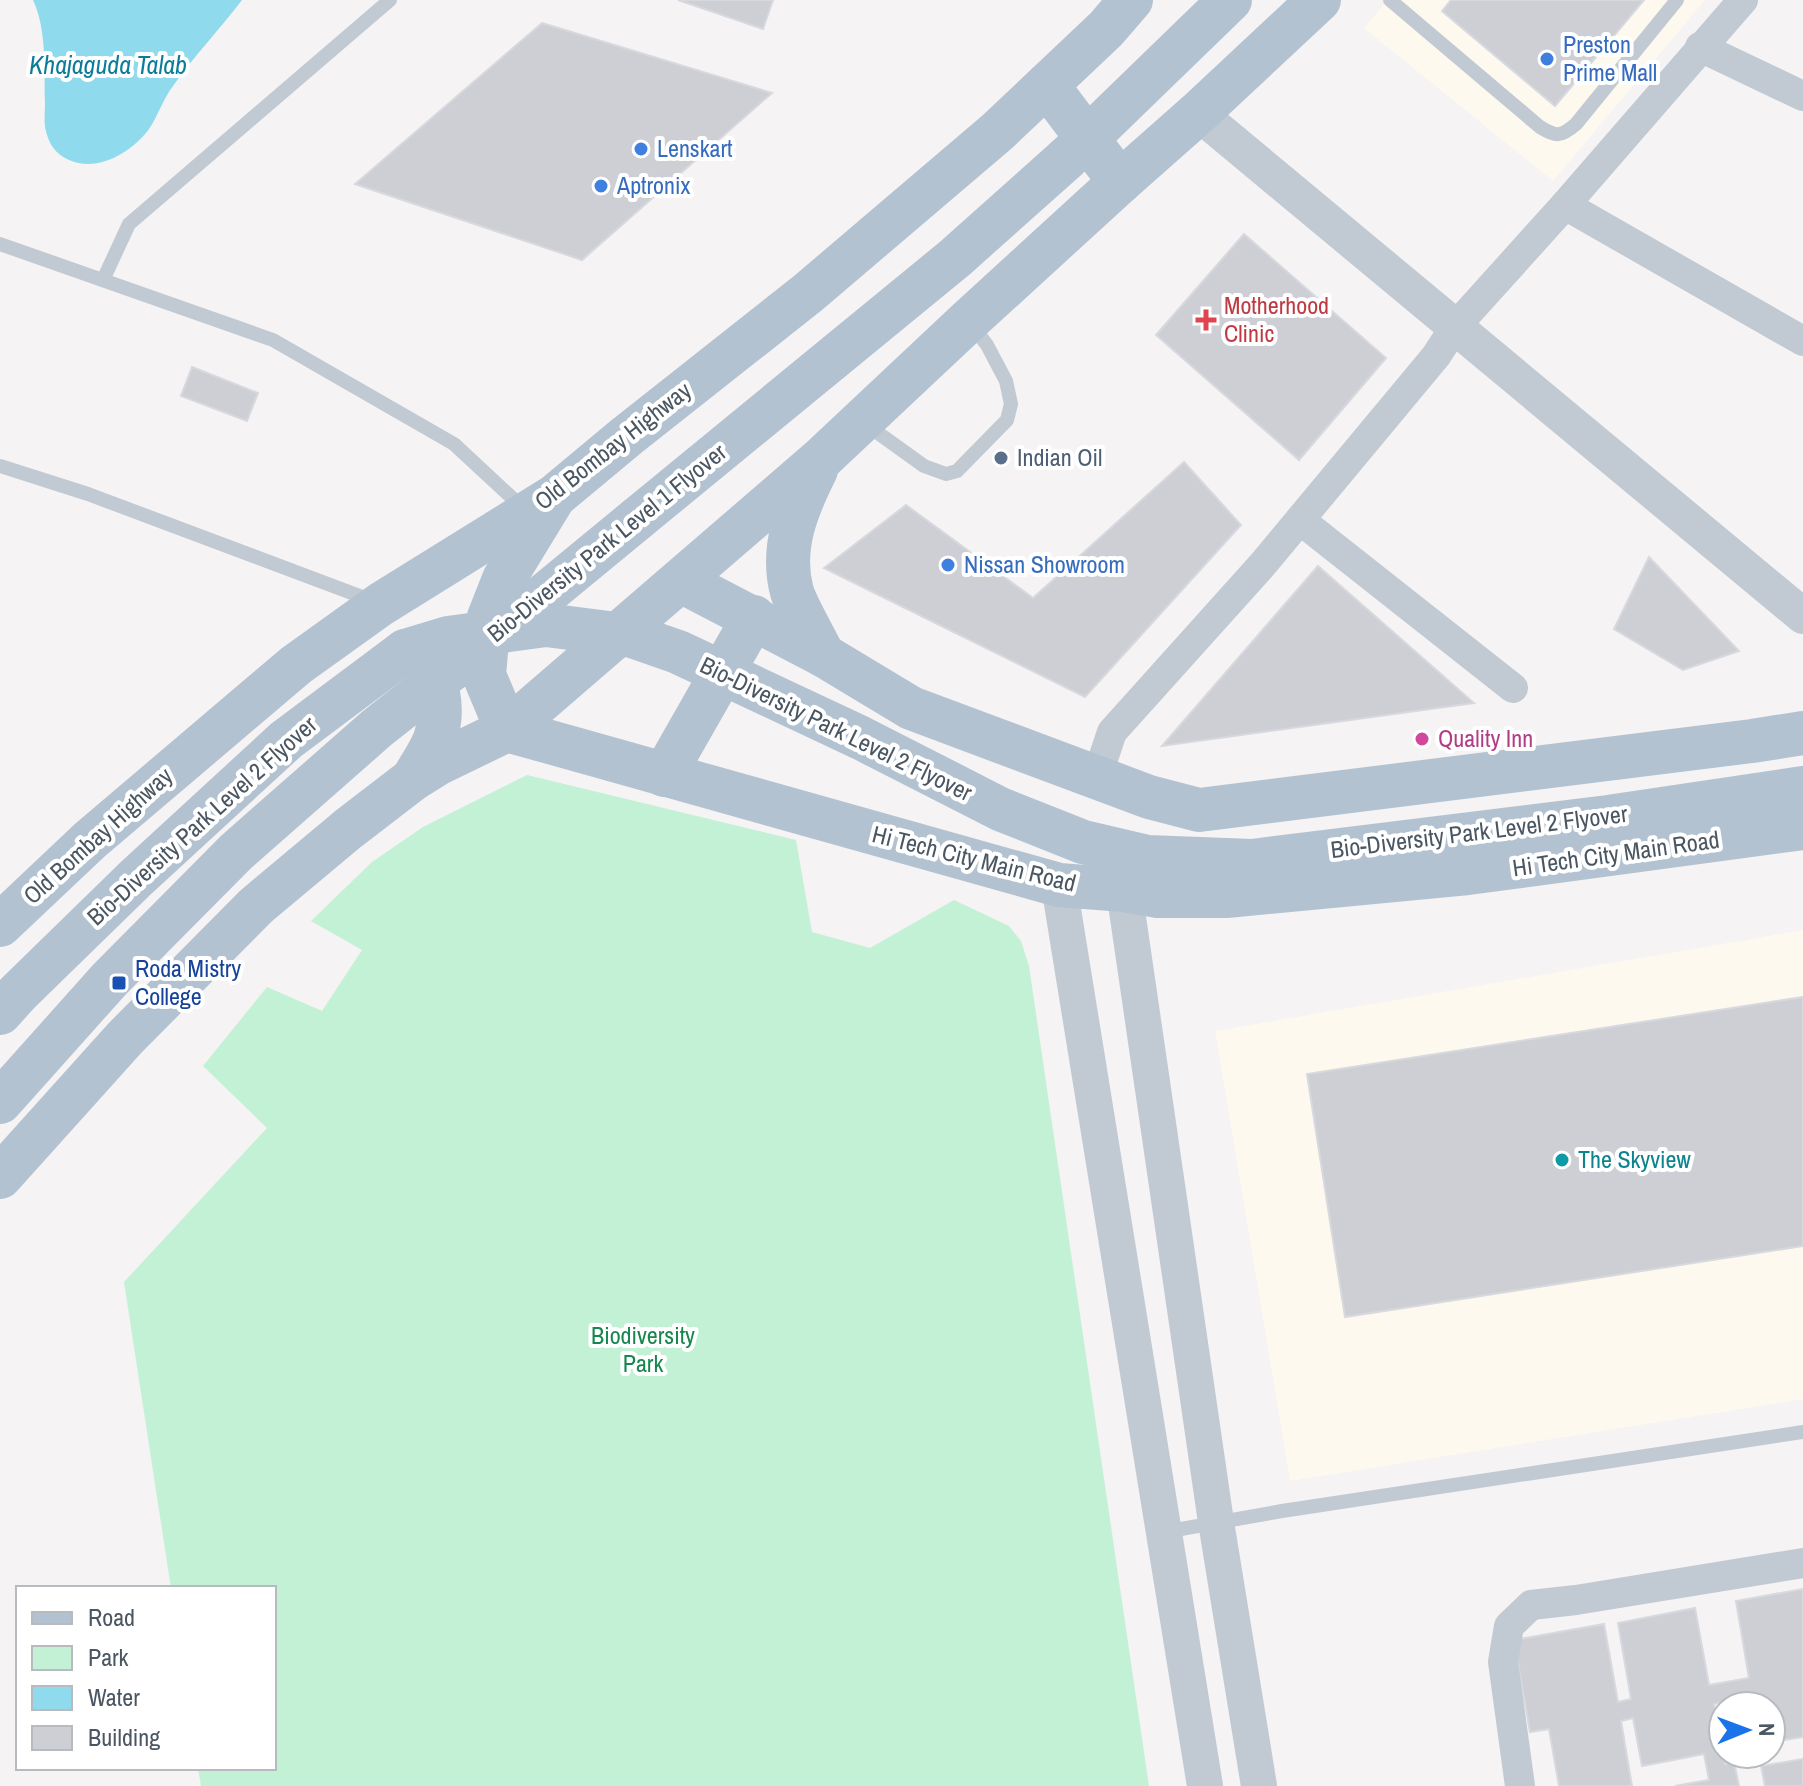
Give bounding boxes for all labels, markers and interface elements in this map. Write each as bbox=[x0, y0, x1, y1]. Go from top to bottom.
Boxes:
place label: Preston Prime Mall bbox=[1563, 28, 1657, 88]
water label: Khajaguda Talab bbox=[29, 47, 187, 82]
marker: Preston Prime Mall bbox=[1538, 50, 1556, 68]
place label: Lenskart bbox=[657, 132, 733, 164]
marker: Lenskart bbox=[632, 140, 650, 158]
place label: Aptronix bbox=[616, 169, 690, 201]
marker: Aptronix bbox=[592, 177, 610, 195]
place label: Motherhood Clinic bbox=[1224, 289, 1329, 349]
marker: Motherhood Clinic bbox=[1195, 309, 1217, 331]
street label: Old Bombay Highway bbox=[528, 374, 697, 516]
street label: Bio-Diversity Park Level 1 Flyover bbox=[480, 436, 733, 649]
place label: Indian Oil bbox=[1017, 441, 1102, 473]
marker: Indian Oil bbox=[992, 449, 1010, 467]
place label: Nissan Showroom bbox=[964, 548, 1125, 580]
marker: Nissan Showroom bbox=[939, 556, 957, 574]
street label: Bio-Diversity Park Level 2 Flyover bbox=[695, 648, 978, 808]
street label: Bio-Diversity Park Level 2 Flyover bbox=[80, 708, 323, 932]
place label: Quality Inn bbox=[1438, 722, 1533, 754]
marker: Quality Inn bbox=[1413, 730, 1431, 748]
street label: Old Bombay Highway bbox=[16, 760, 179, 911]
street label: Bio-Diversity Park Level 2 Flyover bbox=[1329, 797, 1629, 865]
street label: Hi Tech City Main Road bbox=[869, 817, 1079, 899]
street label: Hi Tech City Main Road bbox=[1510, 823, 1721, 883]
place label: Roda Mistry College bbox=[135, 952, 241, 1012]
marker: Roda Mistry College bbox=[110, 974, 128, 992]
place label: The Skyview bbox=[1578, 1143, 1691, 1175]
marker: The Skyview bbox=[1553, 1151, 1571, 1169]
park label: Biodiversity Park bbox=[591, 1319, 695, 1379]
legend bbox=[16, 1586, 276, 1770]
text: Road bbox=[88, 1601, 135, 1633]
text: Park bbox=[88, 1641, 129, 1673]
text: Water bbox=[88, 1681, 140, 1713]
north arrow bbox=[1707, 1690, 1787, 1770]
text: Building bbox=[88, 1721, 160, 1753]
text: N bbox=[1752, 1723, 1782, 1736]

